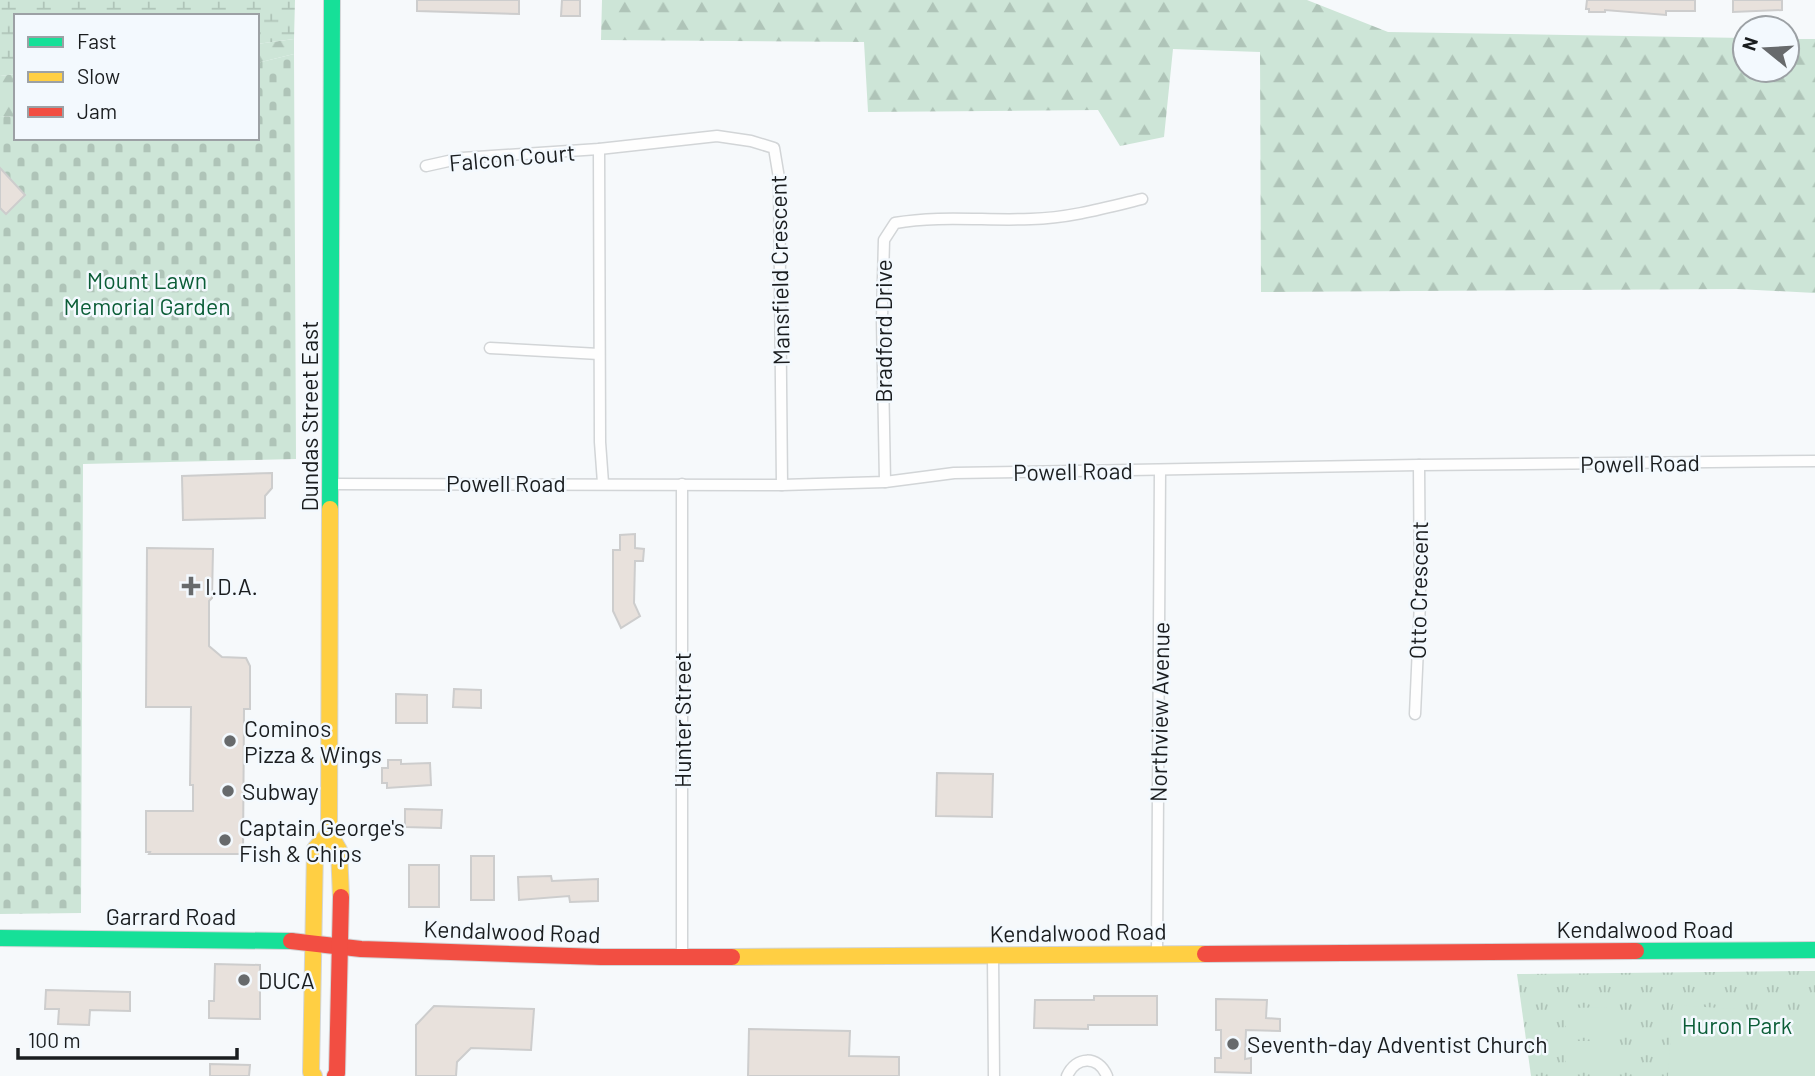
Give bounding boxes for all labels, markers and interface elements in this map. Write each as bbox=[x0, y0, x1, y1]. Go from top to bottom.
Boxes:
legend bbox=[14, 14, 259, 140]
north arrow bbox=[1731, 14, 1801, 84]
text: Fast bbox=[77, 28, 117, 53]
text: N bbox=[1736, 34, 1762, 53]
text: Slow bbox=[77, 63, 120, 88]
text: Jam bbox=[77, 98, 117, 123]
street label: Falcon Court bbox=[448, 138, 576, 176]
street label: Mansfield Crescent bbox=[763, 174, 795, 366]
street label: Bradford Drive bbox=[869, 259, 897, 403]
park label: Mount Lawn Memorial Garden bbox=[63, 266, 231, 320]
street label: Dundas Street East bbox=[295, 321, 323, 511]
street label: Powell Road bbox=[1580, 448, 1700, 478]
street label: Powell Road bbox=[1013, 456, 1133, 486]
street label: Powell Road bbox=[446, 469, 566, 497]
street label: Otto Crescent bbox=[1403, 521, 1433, 659]
place label: I.D.A. bbox=[205, 572, 258, 600]
marker: I.D.A. bbox=[183, 578, 199, 594]
street label: Northview Avenue bbox=[1143, 622, 1175, 802]
street label: Hunter Street bbox=[668, 652, 696, 788]
place label: Cominos Pizza & Wings bbox=[244, 714, 382, 768]
marker: Cominos Pizza & Wings bbox=[222, 733, 238, 749]
place label: Subway bbox=[242, 777, 319, 805]
marker: Subway bbox=[220, 783, 236, 799]
place label: Captain George's Fish & Chips bbox=[239, 813, 405, 867]
marker: Captain George's Fish & Chips bbox=[217, 832, 233, 848]
street label: Garrard Road bbox=[106, 902, 236, 930]
street label: Kendalwood Road bbox=[423, 914, 601, 948]
street label: Kendalwood Road bbox=[1556, 915, 1734, 943]
street label: Kendalwood Road bbox=[989, 916, 1167, 948]
place label: DUCA bbox=[258, 966, 315, 994]
marker: DUCA bbox=[236, 972, 252, 988]
park label: Huron Park bbox=[1682, 1011, 1792, 1039]
scale bar bbox=[18, 1016, 236, 1060]
text: 100 m bbox=[28, 1027, 81, 1052]
place label: Seventh-day Adventist Church bbox=[1247, 1030, 1548, 1058]
marker: Seventh-day Adventist Church bbox=[1225, 1036, 1241, 1052]

